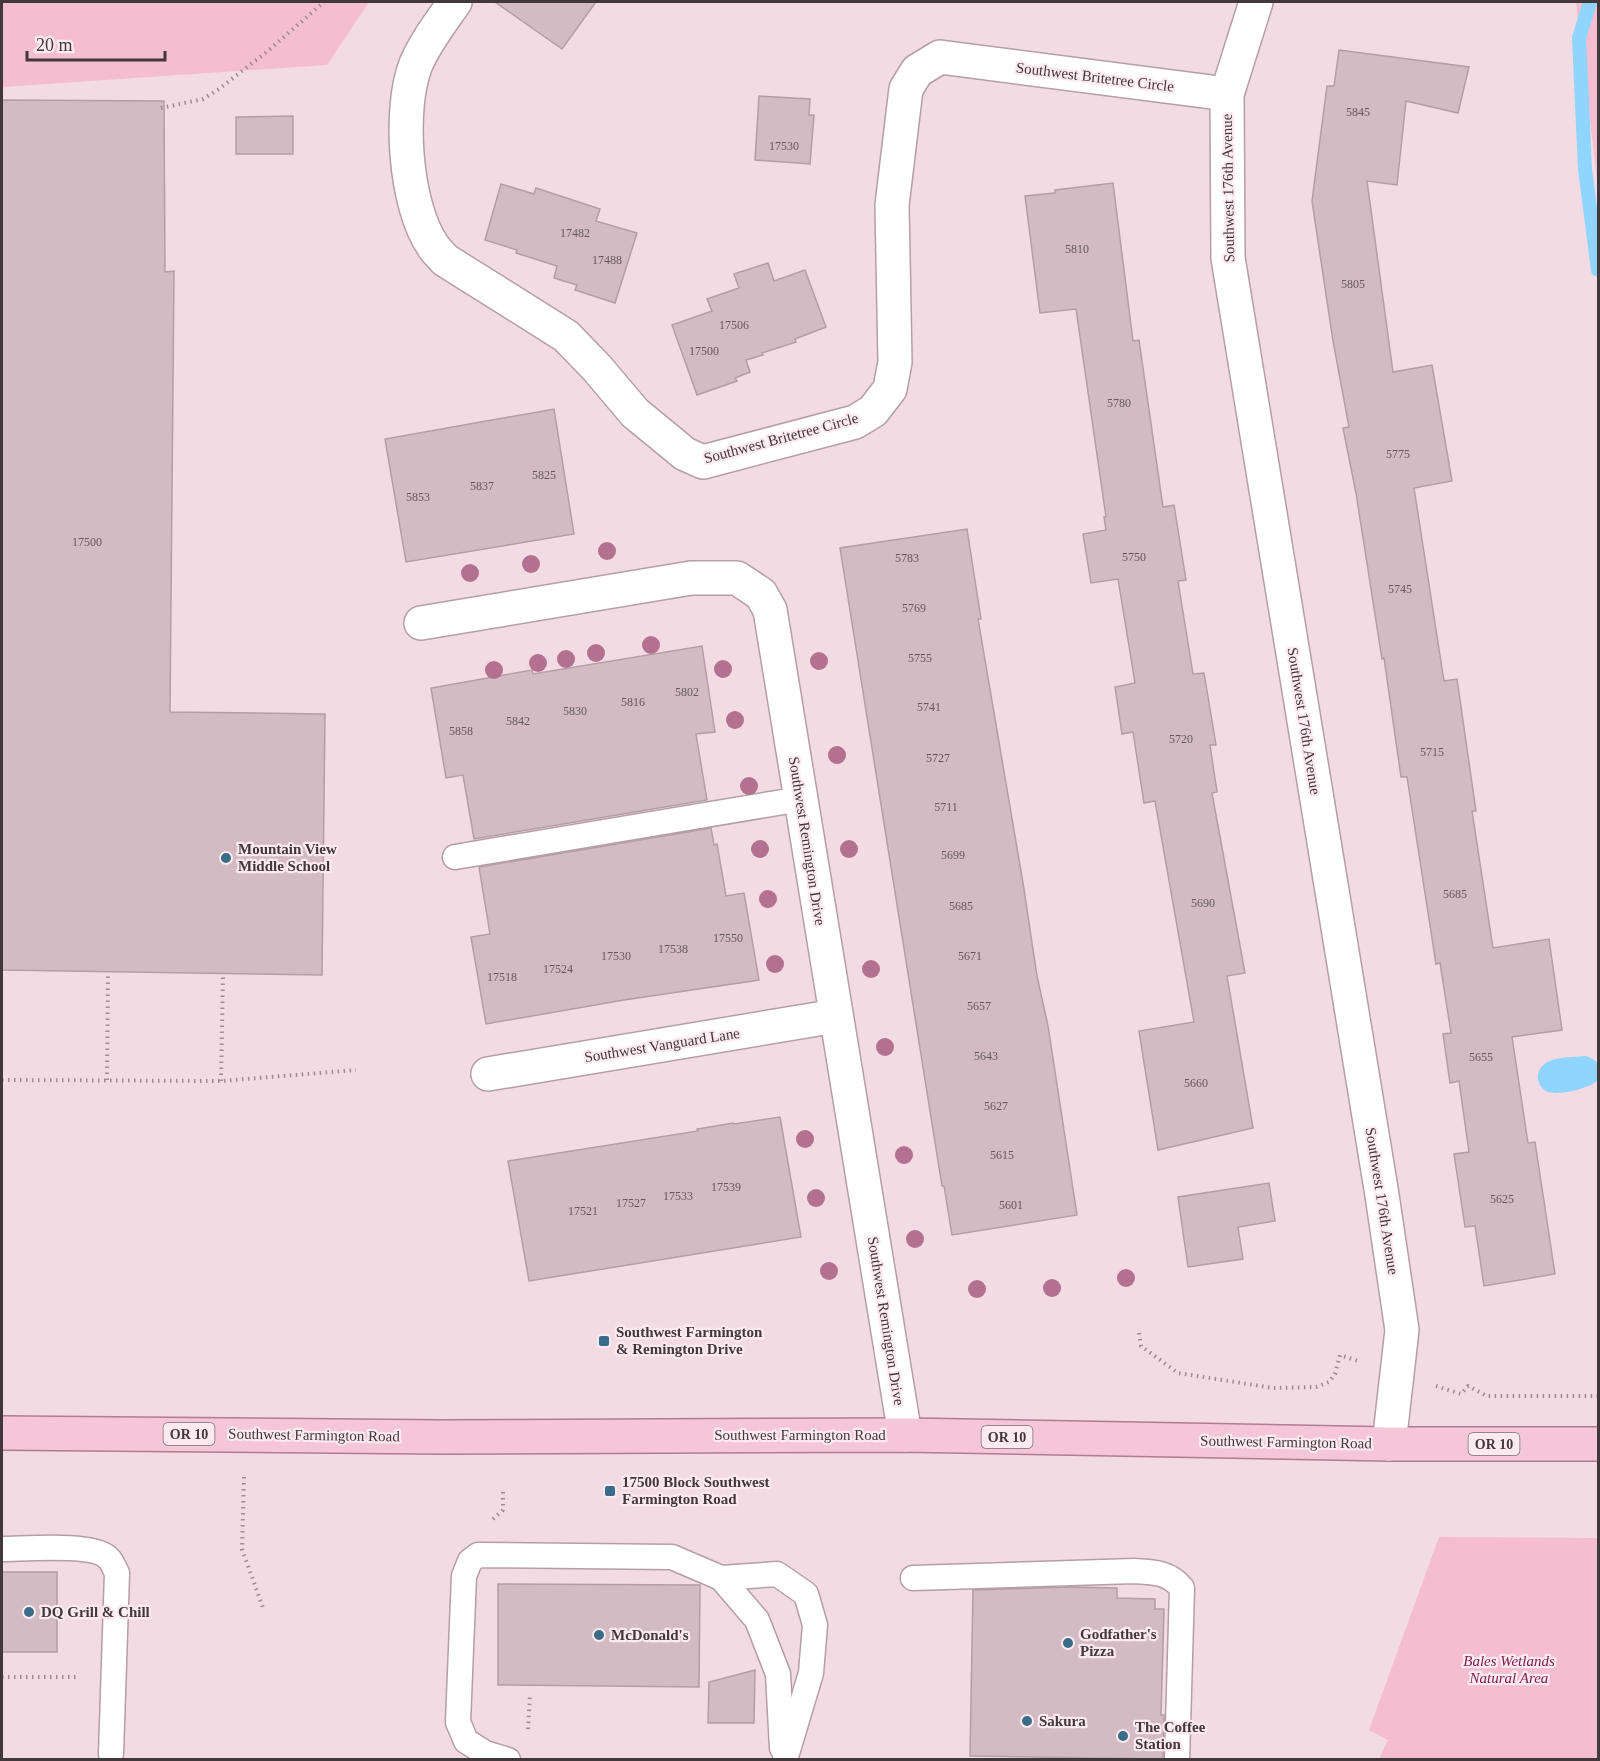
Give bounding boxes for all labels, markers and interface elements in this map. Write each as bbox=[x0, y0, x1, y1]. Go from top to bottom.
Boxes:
scale bar bbox=[27, 24, 165, 62]
text: 20 m bbox=[36, 35, 73, 55]
street label: Southwest Britetree Circle bbox=[1015, 59, 1175, 95]
house number: 5845 bbox=[1346, 105, 1370, 119]
street label: Southwest 176th Avenue bbox=[1219, 113, 1237, 263]
house number: 17530 bbox=[769, 139, 799, 153]
house number: 17482 bbox=[560, 226, 590, 240]
house number: 5810 bbox=[1065, 242, 1089, 256]
house number: 17488 bbox=[592, 253, 622, 267]
house number: 5805 bbox=[1341, 277, 1365, 291]
house number: 17506 bbox=[719, 318, 749, 332]
house number: 17500 bbox=[689, 344, 719, 358]
house number: 5780 bbox=[1107, 396, 1131, 410]
street label: Southwest Britetree Circle bbox=[702, 410, 860, 466]
house number: 5775 bbox=[1386, 447, 1410, 461]
house number: 5825 bbox=[532, 468, 556, 482]
house number: 5837 bbox=[470, 479, 494, 493]
house number: 5853 bbox=[406, 490, 430, 504]
house number: 17500 bbox=[72, 535, 102, 549]
house number: 5750 bbox=[1122, 550, 1146, 564]
house number: 5783 bbox=[895, 551, 919, 565]
house number: 5745 bbox=[1388, 582, 1412, 596]
house number: 5769 bbox=[902, 601, 926, 615]
street label: Southwest 176th Avenue bbox=[1284, 646, 1324, 796]
house number: 5755 bbox=[908, 651, 932, 665]
house number: 5802 bbox=[675, 685, 699, 699]
house number: 5816 bbox=[621, 695, 645, 709]
house number: 5741 bbox=[917, 700, 941, 714]
house number: 5830 bbox=[563, 704, 587, 718]
house number: 5842 bbox=[506, 714, 530, 728]
house number: 5858 bbox=[449, 724, 473, 738]
house number: 5720 bbox=[1169, 732, 1193, 746]
house number: 5715 bbox=[1420, 745, 1444, 759]
house number: 5727 bbox=[926, 751, 950, 765]
street label: Southwest Remington Drive bbox=[786, 755, 828, 927]
house number: 5711 bbox=[934, 800, 958, 814]
place label: Mountain View Middle School bbox=[238, 841, 337, 874]
house number: 5699 bbox=[941, 848, 965, 862]
marker: Mountain View Middle School bbox=[219, 851, 233, 865]
house number: 5685 bbox=[1443, 887, 1467, 901]
house number: 5690 bbox=[1191, 896, 1215, 910]
house number: 5685 bbox=[949, 899, 973, 913]
house number: 17550 bbox=[713, 931, 743, 945]
house number: 17538 bbox=[658, 942, 688, 956]
house number: 17530 bbox=[601, 949, 631, 963]
house number: 5671 bbox=[958, 949, 982, 963]
house number: 17524 bbox=[543, 962, 573, 976]
house number: 17518 bbox=[487, 970, 517, 984]
house number: 5657 bbox=[967, 999, 991, 1013]
street label: Southwest Vanguard Lane bbox=[583, 1025, 741, 1065]
house number: 5643 bbox=[974, 1049, 998, 1063]
house number: 5655 bbox=[1469, 1050, 1493, 1064]
house number: 5660 bbox=[1184, 1076, 1208, 1090]
house number: 5627 bbox=[984, 1099, 1008, 1113]
street label: Southwest 176th Avenue bbox=[1362, 1126, 1402, 1276]
house number: 5615 bbox=[990, 1148, 1014, 1162]
house number: 17539 bbox=[711, 1180, 741, 1194]
house number: 17533 bbox=[663, 1189, 693, 1203]
house number: 5625 bbox=[1490, 1192, 1514, 1206]
house number: 17527 bbox=[616, 1196, 646, 1210]
house number: 5601 bbox=[999, 1198, 1023, 1212]
house number: 17521 bbox=[568, 1204, 598, 1218]
street label: Southwest Remington Drive bbox=[865, 1235, 907, 1407]
place label: Southwest Farmington & Remington Drive bbox=[616, 1324, 763, 1357]
marker: Southwest Farmington & Remington Drive bbox=[597, 1334, 611, 1348]
road number: OR 10 bbox=[164, 1423, 214, 1445]
street label: Southwest Farmington Road bbox=[228, 1426, 400, 1445]
road number: OR 10 bbox=[982, 1426, 1032, 1448]
street label: Southwest Farmington Road bbox=[714, 1427, 886, 1443]
street label: Southwest Farmington Road bbox=[1200, 1433, 1372, 1452]
road number: OR 10 bbox=[1468, 1433, 1520, 1455]
place label: 17500 Block Southwest Farmington Road bbox=[622, 1474, 770, 1507]
marker: 17500 Block Southwest Farmington Road bbox=[603, 1484, 617, 1498]
place label: DQ Grill & Chill bbox=[41, 1604, 150, 1620]
marker: DQ Grill & Chill bbox=[22, 1605, 36, 1619]
place label: Godfather's Pizza bbox=[1080, 1626, 1157, 1659]
place label: McDonald's bbox=[611, 1627, 689, 1643]
marker: McDonald's bbox=[592, 1628, 606, 1642]
marker: Godfather's Pizza bbox=[1061, 1636, 1075, 1650]
park label: Bales Wetlands Natural Area bbox=[1463, 1653, 1555, 1686]
place label: Sakura bbox=[1039, 1713, 1086, 1729]
marker: Sakura bbox=[1020, 1714, 1034, 1728]
place label: The Coffee Station bbox=[1135, 1719, 1206, 1752]
marker: The Coffee Station bbox=[1116, 1729, 1130, 1743]

